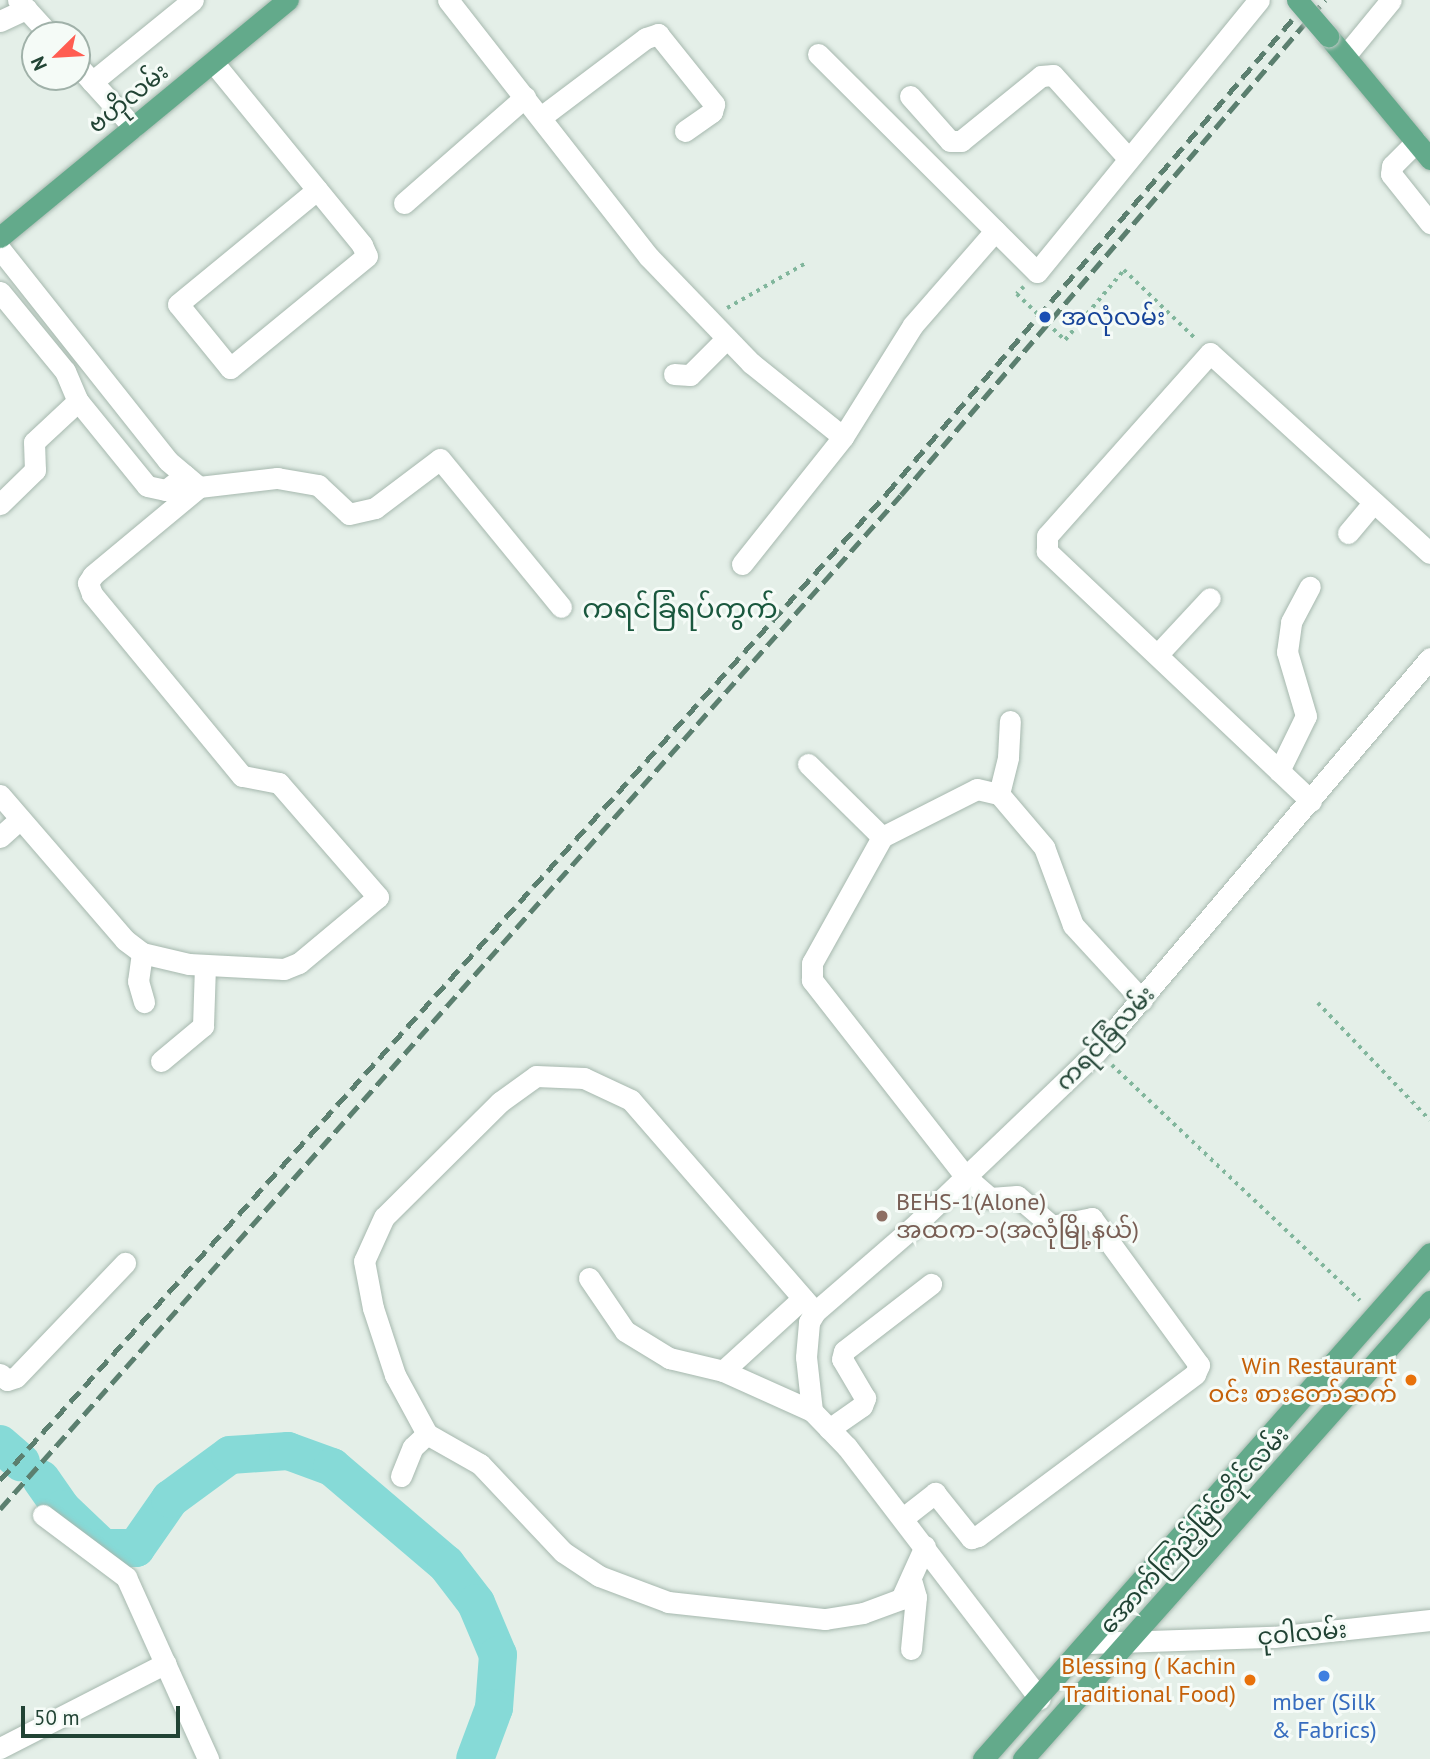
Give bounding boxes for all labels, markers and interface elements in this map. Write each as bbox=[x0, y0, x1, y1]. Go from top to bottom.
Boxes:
north arrow bbox=[21, 21, 91, 91]
text: N bbox=[25, 53, 52, 74]
street label: ဗဟိုလမ်း bbox=[82, 57, 174, 139]
place label: အလုံလမ်း bbox=[1061, 303, 1165, 331]
marker: အလုံလမ်း bbox=[1035, 307, 1055, 327]
district label: ကရင်ခြံရပ်ကွက် bbox=[582, 591, 778, 625]
street label: ကရင်ခြံလမ်း bbox=[1049, 980, 1161, 1096]
place label: BEHS-1(Alone) အထက-၁(အလုံမြို့နယ်) bbox=[896, 1188, 1139, 1244]
marker: BEHS-1(Alone) အထက-၁(အလုံမြို့နယ်) bbox=[874, 1208, 890, 1224]
place label: Win Restaurant ဝင်း စားတော်ဆက် bbox=[1208, 1352, 1397, 1408]
marker: Win Restaurant ဝင်း စားတော်ဆက် bbox=[1403, 1372, 1419, 1388]
street label: အောက်ကြည့်မြင်တိုင်လမ်း bbox=[1093, 1420, 1295, 1640]
street label: ငုဝါလမ်း bbox=[1256, 1615, 1348, 1651]
place label: Blessing ( Kachin Traditional Food) bbox=[1061, 1652, 1236, 1708]
marker: mber (Silk & Fabrics) bbox=[1316, 1668, 1332, 1684]
marker: Blessing ( Kachin Traditional Food) bbox=[1242, 1672, 1258, 1688]
place label: mber (Silk & Fabrics) bbox=[1271, 1688, 1377, 1744]
scale bar bbox=[24, 1692, 184, 1736]
text: 50 m bbox=[34, 1704, 80, 1731]

